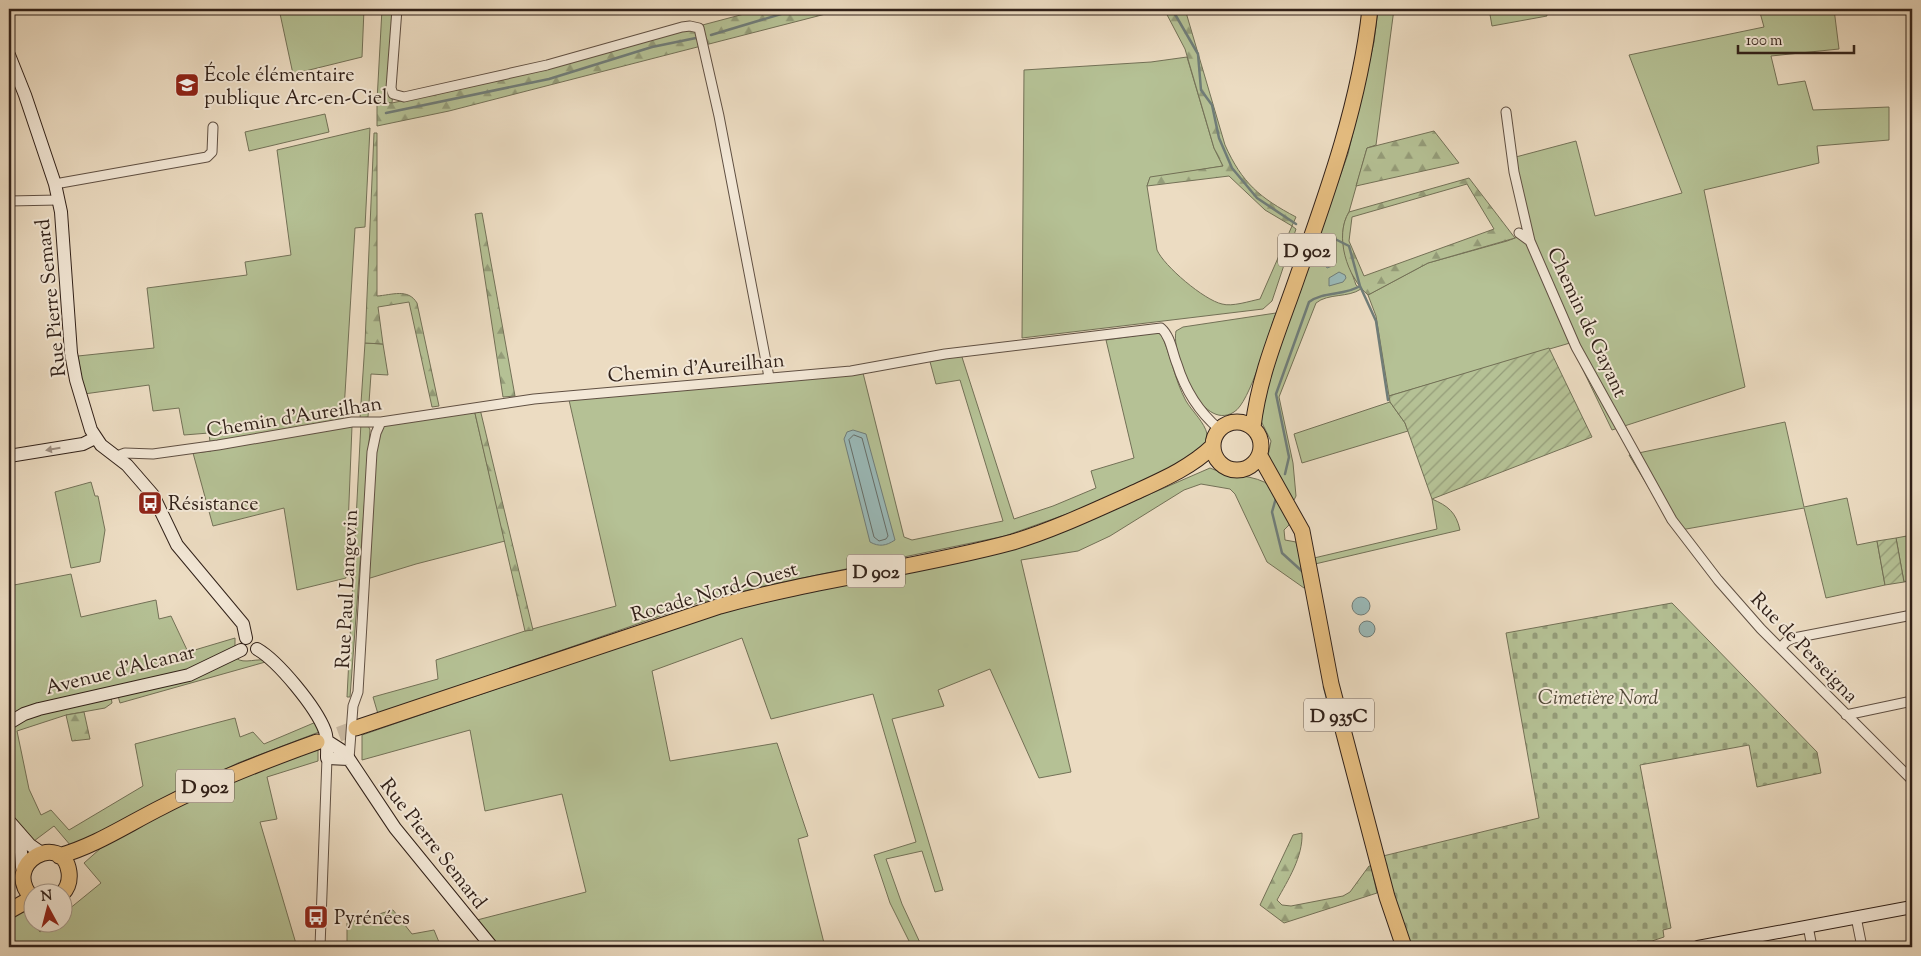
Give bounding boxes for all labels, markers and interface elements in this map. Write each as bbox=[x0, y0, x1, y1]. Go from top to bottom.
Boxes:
scale bar bbox=[1738, 22, 1855, 54]
text: 100 m bbox=[1746, 31, 1783, 52]
place label: École élémentaire publique Arc-en-Ciel bbox=[204, 61, 388, 114]
school or university icon: École élémentaire publique Arc-en-Ciel bbox=[174, 72, 200, 98]
street label: Rue Pierre Semard bbox=[30, 217, 75, 378]
road number: D 902 bbox=[1278, 234, 1336, 266]
street label: Chemin de Gayant bbox=[1538, 243, 1633, 403]
street label: Chemin d'Aureilhan bbox=[607, 347, 786, 392]
street label: Chemin d'Aureilhan bbox=[205, 390, 384, 447]
one-way arrow bbox=[44, 445, 60, 453]
bus stop icon: Résistance bbox=[137, 490, 163, 516]
place label: Résistance bbox=[168, 491, 259, 520]
street label: Rue Paul Langevin bbox=[330, 508, 367, 670]
road number: D 902 bbox=[847, 554, 905, 588]
street label: Rocade Nord-Ouest bbox=[628, 556, 802, 631]
street label: Rue de Perseigna bbox=[1743, 587, 1864, 711]
street label: Avenue d'Alcanar bbox=[43, 639, 199, 704]
park label: Cimetière Nord bbox=[1538, 685, 1658, 714]
road number: D 935C bbox=[1304, 698, 1374, 732]
road number: D 902 bbox=[176, 769, 234, 802]
street label: Rue Pierre Semard bbox=[372, 773, 492, 916]
north arrow bbox=[22, 884, 72, 934]
text: N bbox=[40, 886, 53, 908]
bus stop icon: Pyrénées bbox=[303, 904, 329, 930]
place label: Pyrénées bbox=[334, 905, 410, 934]

